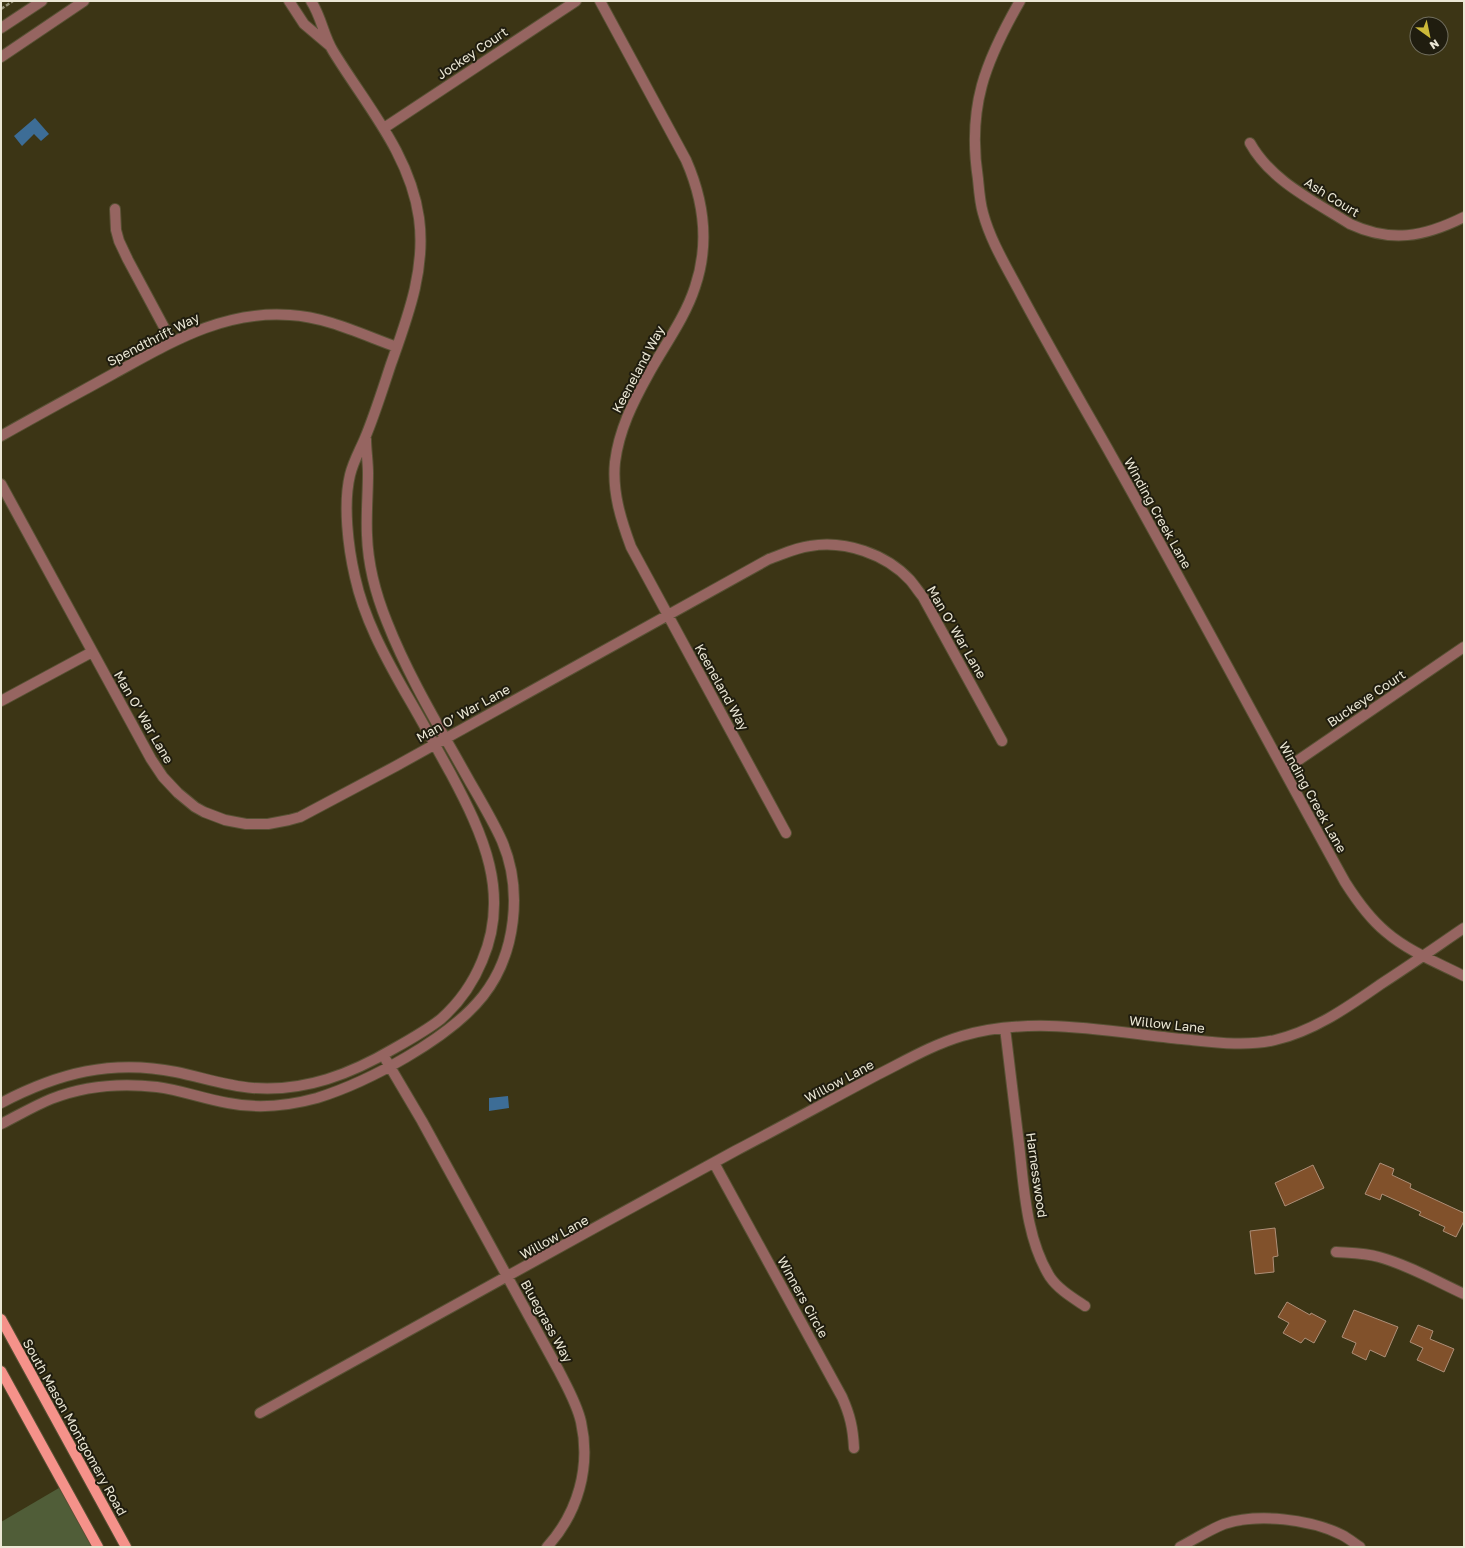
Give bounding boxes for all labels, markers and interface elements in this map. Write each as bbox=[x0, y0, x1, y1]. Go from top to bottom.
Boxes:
north arrow bbox=[1409, 16, 1449, 56]
street label: Jockey Court bbox=[434, 23, 510, 83]
text: N bbox=[1428, 37, 1442, 53]
street label: Ash Court bbox=[1302, 174, 1362, 220]
street label: Spendthrift Way bbox=[104, 309, 202, 369]
street label: Keeneland Way bbox=[608, 322, 668, 415]
street label: Winding Creek Lane bbox=[1121, 455, 1195, 571]
street label: Man O’ War Lane bbox=[924, 583, 990, 681]
street label: Keeneland Way bbox=[692, 641, 753, 734]
street label: Buckeye Court bbox=[1324, 666, 1408, 730]
street label: Man O’ War Lane bbox=[111, 668, 177, 766]
street label: Man O’ War Lane bbox=[413, 681, 513, 745]
street label: Winding Creek Lane bbox=[1276, 739, 1350, 855]
street label: Willow Lane bbox=[1128, 1012, 1206, 1036]
street label: Willow Lane bbox=[802, 1056, 876, 1106]
street label: Harnesswood bbox=[1023, 1131, 1051, 1219]
street label: Willow Lane bbox=[517, 1212, 591, 1262]
street label: Winners Circle bbox=[774, 1253, 832, 1341]
street label: Bluegrass Way bbox=[518, 1277, 577, 1366]
street label: South Mason Montgomery Road bbox=[20, 1336, 130, 1518]

